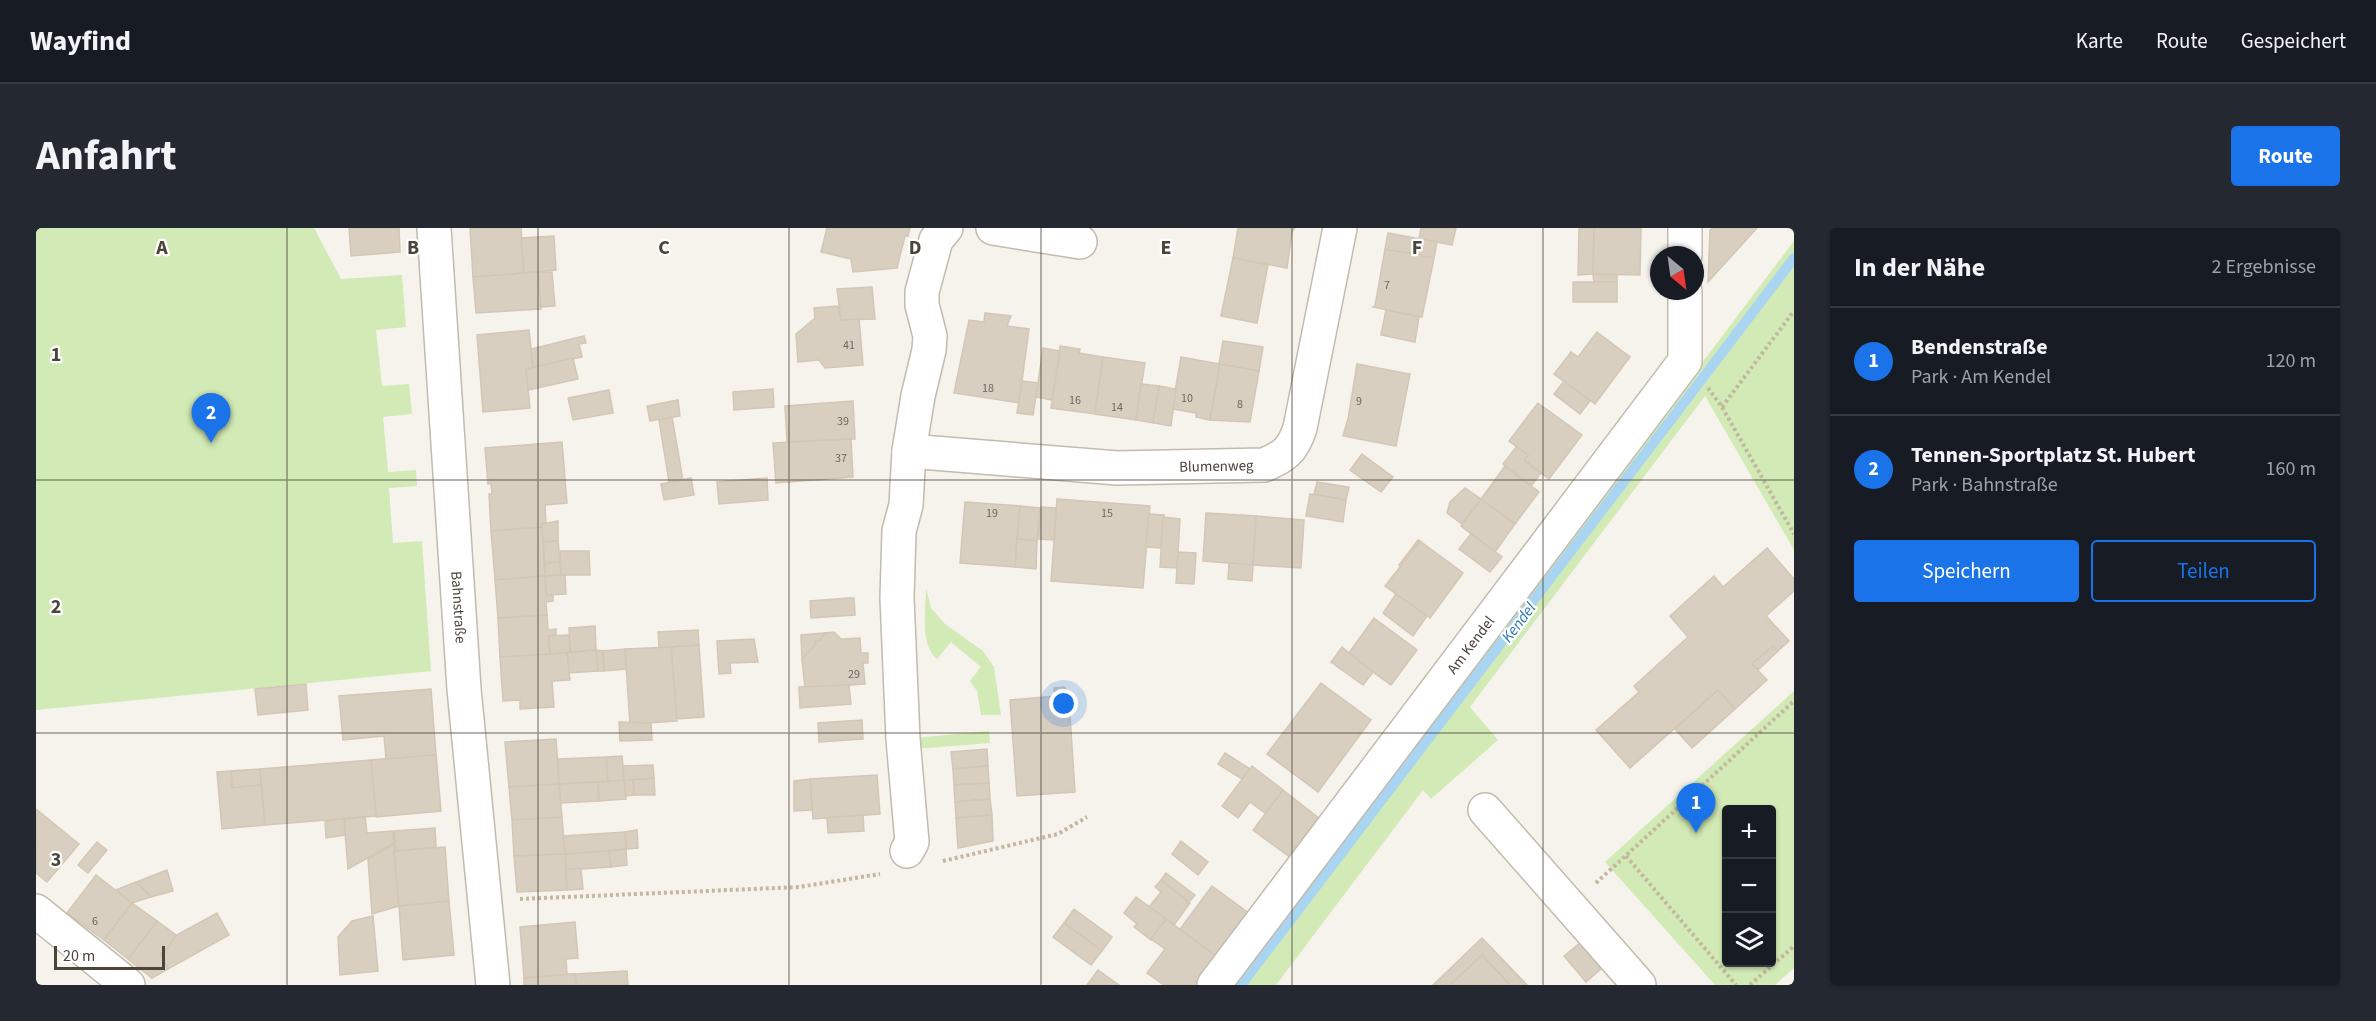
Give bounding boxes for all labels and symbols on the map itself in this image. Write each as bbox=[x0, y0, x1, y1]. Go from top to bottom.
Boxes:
text: A bbox=[155, 234, 168, 262]
text: B bbox=[407, 234, 419, 262]
text: C bbox=[658, 234, 670, 262]
text: D bbox=[909, 234, 921, 262]
text: E bbox=[1161, 234, 1171, 262]
text: F bbox=[1412, 234, 1422, 262]
north arrow bbox=[1650, 246, 1704, 300]
house number: 7 bbox=[1384, 277, 1390, 294]
house number: 41 bbox=[843, 337, 855, 354]
text: 1 bbox=[51, 341, 61, 369]
house number: 18 bbox=[982, 380, 994, 397]
house number: 10 bbox=[1181, 390, 1193, 407]
house number: 16 bbox=[1069, 392, 1081, 409]
house number: 9 bbox=[1356, 393, 1362, 410]
pin: 2 bbox=[192, 394, 231, 443]
house number: 8 bbox=[1237, 396, 1243, 413]
house number: 14 bbox=[1111, 399, 1123, 416]
house number: 39 bbox=[837, 413, 849, 430]
house number: 37 bbox=[835, 450, 847, 467]
street label: Blumenweg bbox=[1179, 455, 1254, 478]
house number: 19 bbox=[986, 505, 998, 522]
house number: 15 bbox=[1101, 505, 1113, 522]
street label: Bahnstraße bbox=[445, 570, 471, 644]
text: 2 bbox=[51, 593, 61, 621]
water label: Kendel bbox=[1496, 598, 1541, 647]
street label: Am Kendel bbox=[1442, 612, 1500, 679]
house number: 29 bbox=[848, 666, 860, 683]
your location bbox=[1049, 689, 1078, 718]
pin: 1 bbox=[1676, 784, 1716, 833]
text: 3 bbox=[51, 846, 61, 874]
house number: 6 bbox=[92, 913, 98, 930]
scale bar bbox=[54, 943, 165, 970]

